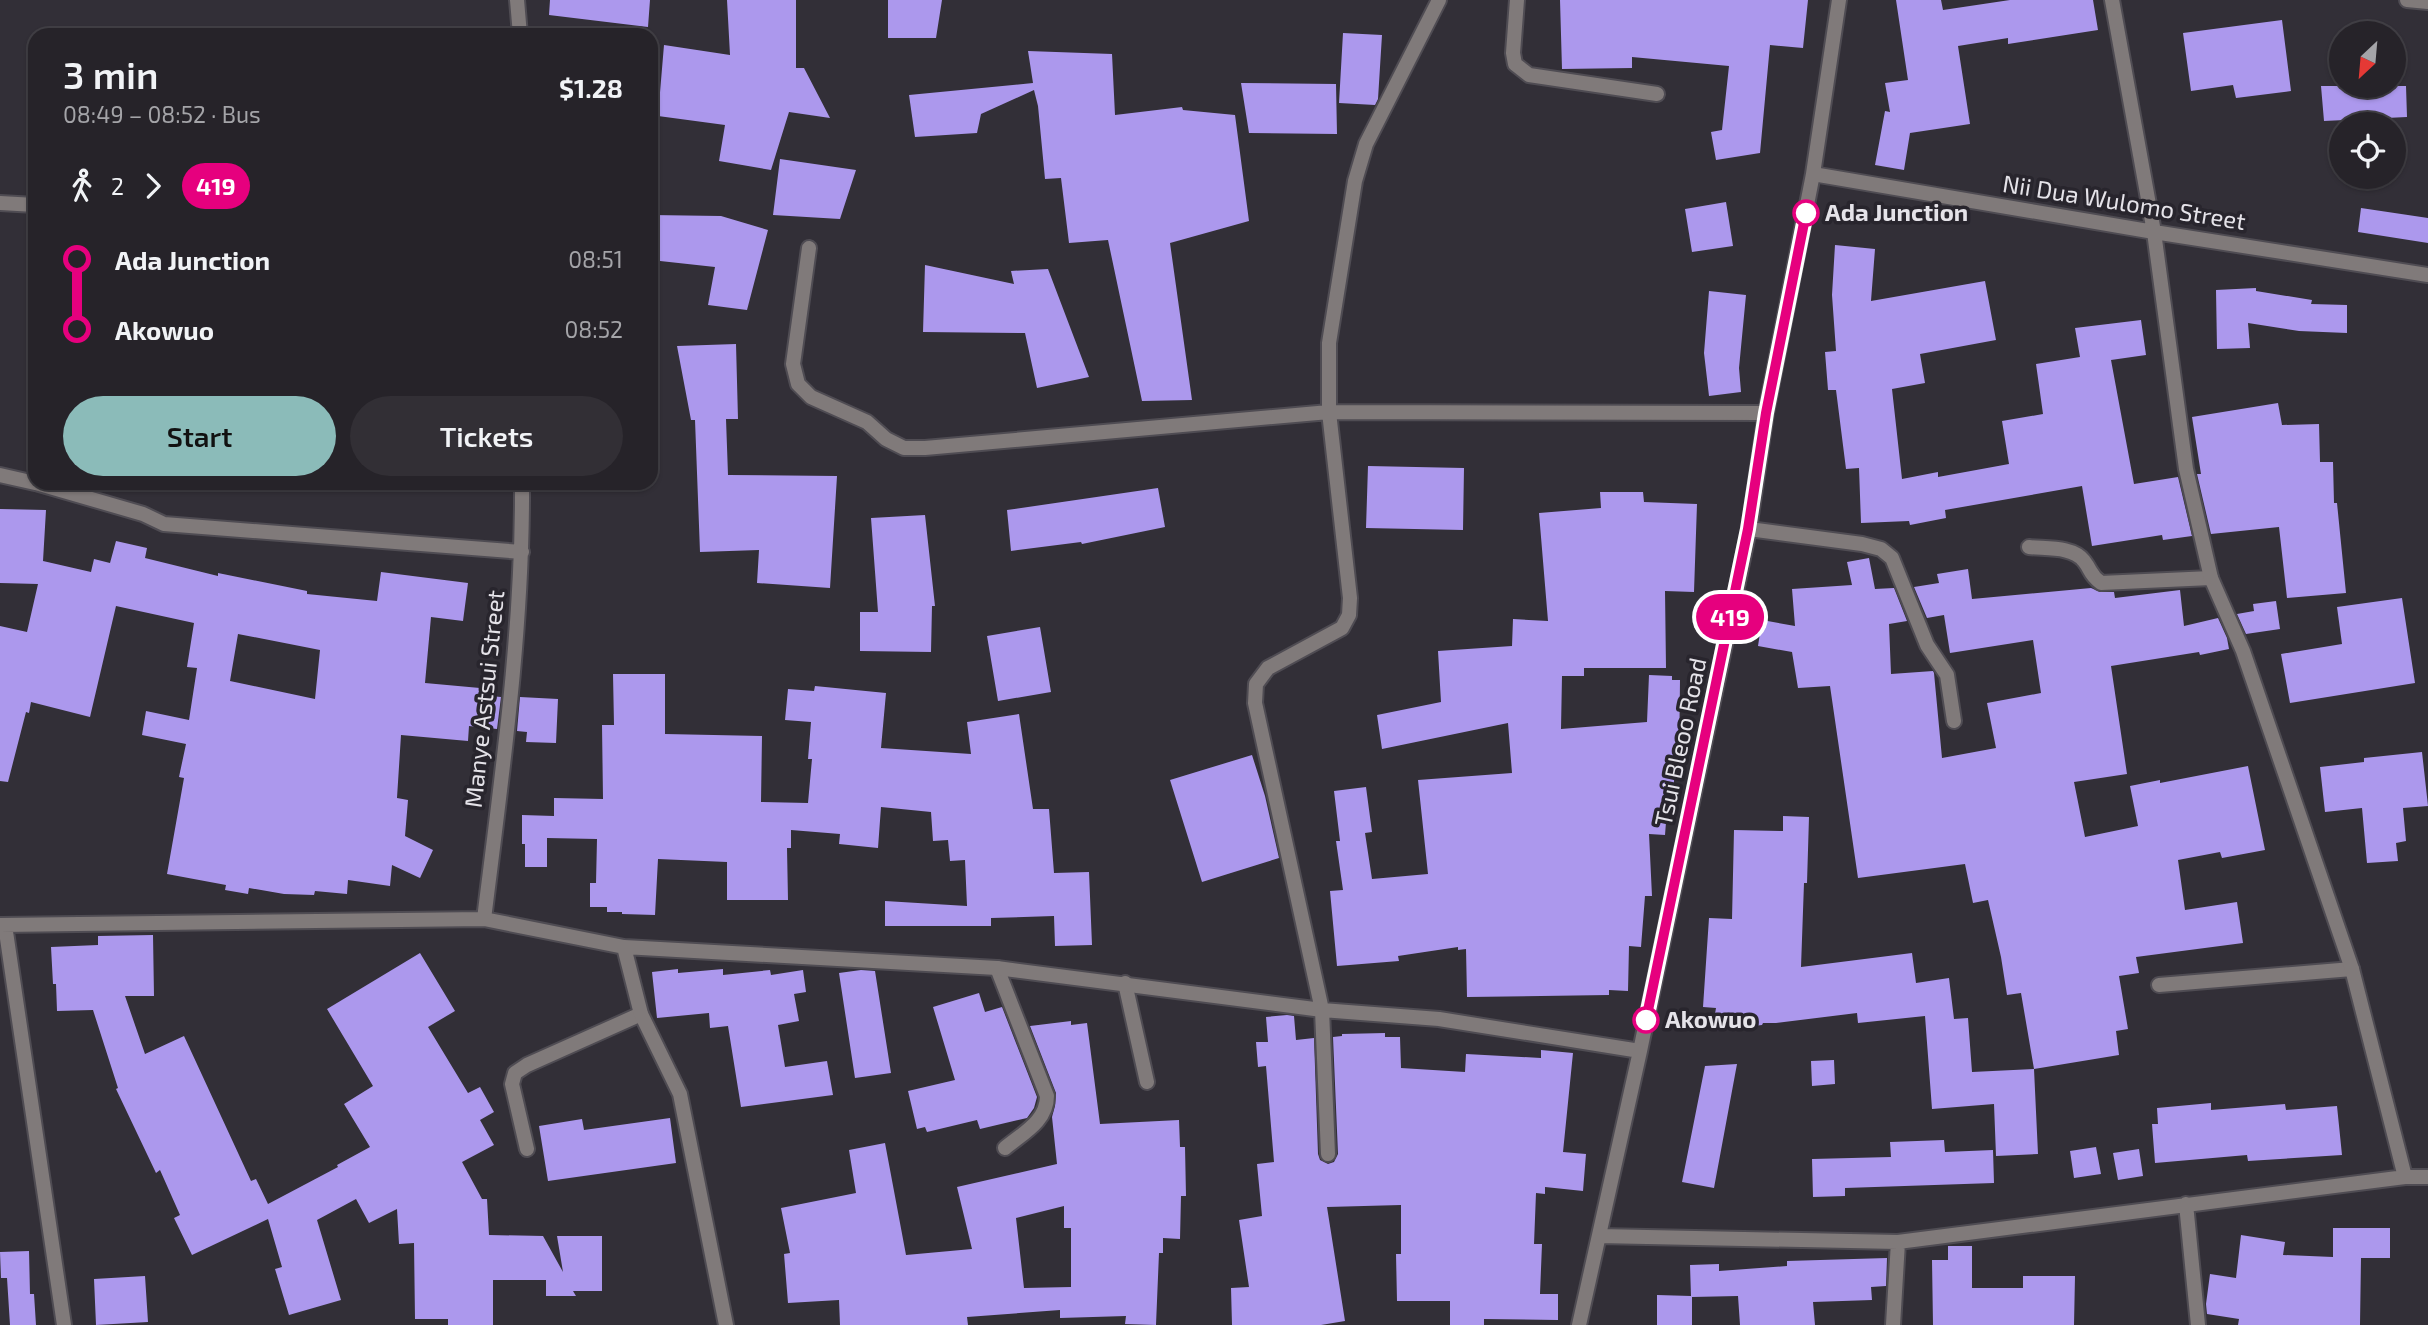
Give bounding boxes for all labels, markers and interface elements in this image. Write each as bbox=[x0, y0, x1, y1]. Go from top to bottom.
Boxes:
north arrow bbox=[2329, 21, 2406, 98]
map controls bbox=[2329, 21, 2406, 189]
text: 3 min bbox=[63, 51, 159, 97]
text: $1.28 bbox=[559, 72, 623, 103]
text: 08:49 – 08:52 · Bus bbox=[63, 100, 261, 128]
button: locate bbox=[2329, 112, 2406, 189]
icon: walk bbox=[63, 167, 101, 205]
icon: forward bbox=[134, 167, 172, 205]
street label: Nii Dua Wulomo Street bbox=[2001, 168, 2248, 235]
text: 419 bbox=[196, 171, 236, 200]
text: 2 bbox=[111, 172, 124, 200]
place label: Ada Junction bbox=[1825, 197, 1968, 226]
marker: Ada Junction bbox=[1793, 200, 1819, 226]
text: Ada Junction bbox=[115, 244, 270, 275]
text: 08:51 bbox=[568, 245, 623, 273]
text: Akowuo bbox=[115, 314, 214, 345]
text: 08:52 bbox=[564, 315, 623, 343]
button: Start bbox=[63, 396, 336, 476]
button: Tickets bbox=[350, 396, 623, 476]
street label: Manye Astsui Street bbox=[458, 589, 509, 809]
line badge: 419 bbox=[1690, 594, 1770, 640]
text: 419 bbox=[1710, 602, 1750, 631]
street label: Tsui Bleoo Road bbox=[1648, 655, 1712, 829]
place label: Akowuo bbox=[1665, 1004, 1756, 1033]
marker: Akowuo bbox=[1633, 1007, 1659, 1033]

